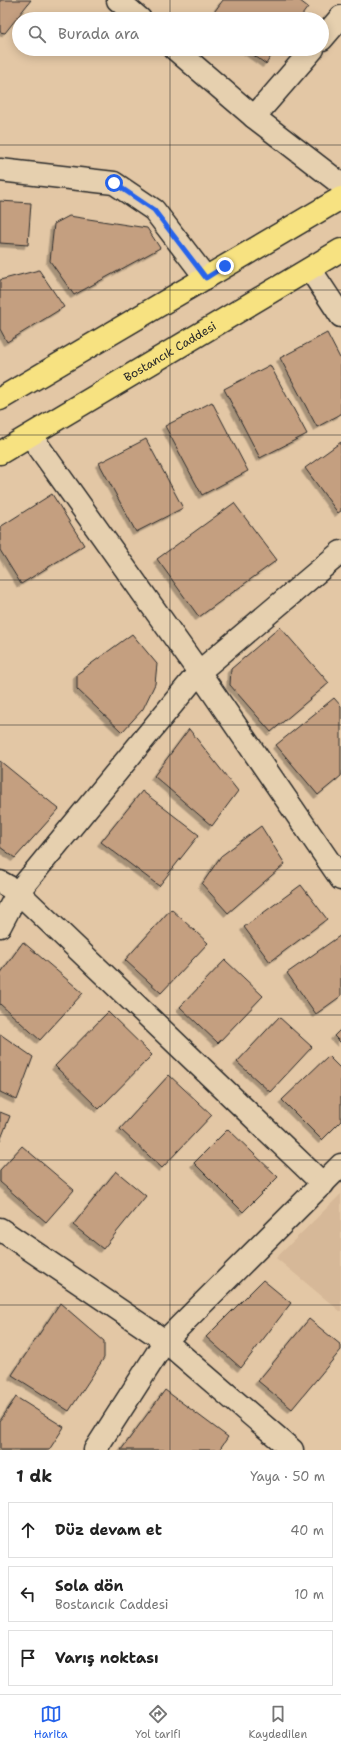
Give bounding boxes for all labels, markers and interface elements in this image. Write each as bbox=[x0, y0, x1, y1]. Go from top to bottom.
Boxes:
search box bbox=[12, 12, 329, 56]
icon: search bbox=[26, 23, 48, 45]
text: Burada ara bbox=[58, 24, 139, 44]
route start bbox=[105, 174, 123, 192]
route end bbox=[216, 257, 234, 275]
street label: Bostancık Caddesi bbox=[121, 318, 219, 385]
text: 1 dk bbox=[16, 1465, 52, 1487]
text: Yaya · 50 m bbox=[250, 1468, 325, 1485]
icon: ahead bbox=[17, 1519, 39, 1541]
text: Düz devam et bbox=[55, 1520, 162, 1540]
text: 40 m bbox=[290, 1522, 324, 1539]
text: Sola dön bbox=[55, 1576, 124, 1596]
icon: left bbox=[17, 1583, 39, 1605]
text: 10 m bbox=[294, 1586, 324, 1603]
text: Bostancık Caddesi bbox=[55, 1596, 168, 1613]
icon: arrive bbox=[17, 1647, 39, 1669]
text: Varış noktası bbox=[55, 1648, 159, 1668]
tab: Harita bbox=[34, 1703, 68, 1742]
tab: Yol tarifi bbox=[135, 1703, 181, 1742]
tab: Kaydedilen bbox=[248, 1703, 307, 1742]

